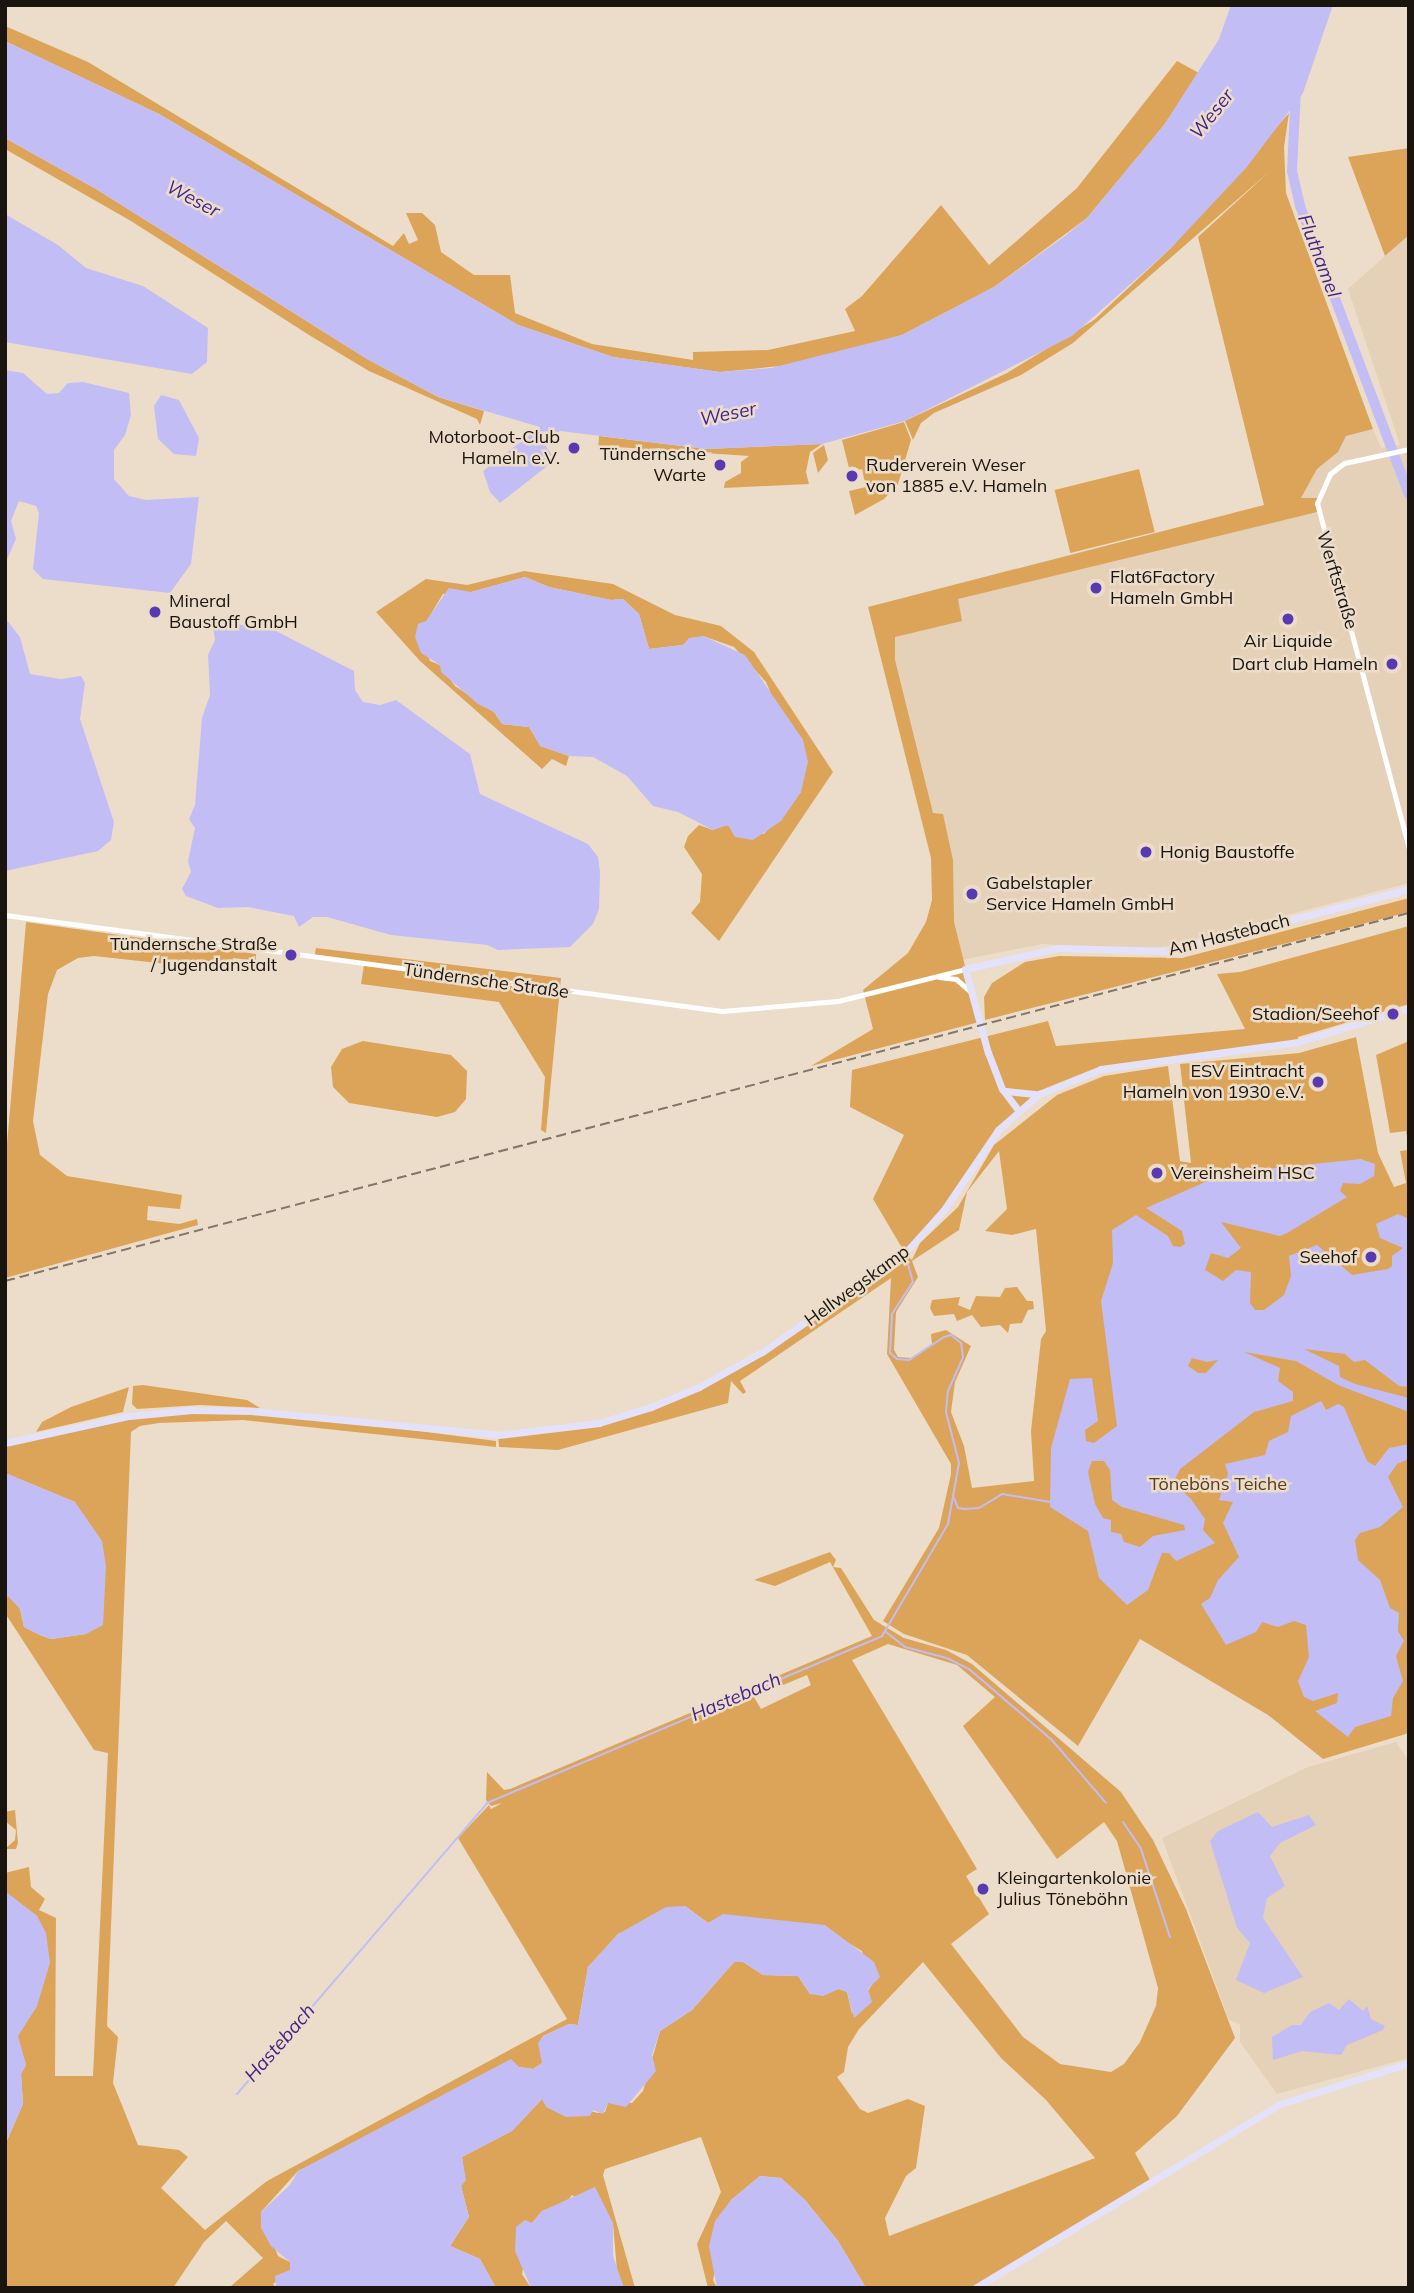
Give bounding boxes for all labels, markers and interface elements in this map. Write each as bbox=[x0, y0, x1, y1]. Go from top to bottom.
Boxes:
water label: Weser bbox=[1185, 85, 1239, 143]
water label: Weser bbox=[162, 176, 224, 222]
water label: Fluthamel bbox=[1293, 211, 1345, 301]
water label: Weser bbox=[698, 397, 758, 431]
place label: Motorboot-Club Hameln e.V. bbox=[428, 427, 560, 470]
marker: Motorboot-Club Hameln e.V. bbox=[566, 440, 582, 456]
place label: Tündernsche Warte bbox=[600, 444, 706, 486]
place label: Ruderverein Weser von 1885 e.V. Hameln bbox=[866, 455, 1047, 498]
marker: Tündernsche Warte bbox=[712, 457, 728, 473]
marker: Ruderverein Weser von 1885 e.V. Hameln bbox=[844, 468, 860, 484]
street label: Werftstraße bbox=[1312, 528, 1362, 632]
place label: Flat6Factory Hameln GmbH bbox=[1110, 567, 1233, 610]
marker: Flat6Factory Hameln GmbH bbox=[1088, 580, 1104, 596]
place label: Mineral Baustoff GmbH bbox=[169, 591, 298, 634]
marker: Mineral Baustoff GmbH bbox=[147, 604, 163, 620]
marker: Air Liquide bbox=[1280, 611, 1296, 627]
place label: Air Liquide bbox=[1244, 630, 1332, 652]
place label: Dart club Hameln bbox=[1232, 653, 1378, 675]
marker: Dart club Hameln bbox=[1384, 656, 1400, 672]
place label: Honig Baustoffe bbox=[1160, 841, 1295, 863]
marker: Honig Baustoffe bbox=[1138, 844, 1154, 860]
place label: Gabelstapler Service Hameln GmbH bbox=[986, 873, 1174, 916]
marker: Gabelstapler Service Hameln GmbH bbox=[964, 886, 980, 902]
street label: Am Hastebach bbox=[1166, 909, 1292, 961]
place label: Tündernsche Straße / Jugendanstalt bbox=[110, 934, 277, 976]
marker: Tündernsche Straße / Jugendanstalt bbox=[283, 947, 299, 963]
street label: Tündernsche Straße bbox=[402, 959, 570, 1003]
place label: Stadion/Seehof bbox=[1252, 1003, 1379, 1025]
marker: Stadion/Seehof bbox=[1385, 1006, 1401, 1022]
place label: ESV Eintracht Hameln von 1930 e.V. bbox=[1123, 1061, 1304, 1104]
marker: ESV Eintracht Hameln von 1930 e.V. bbox=[1310, 1074, 1326, 1090]
place label: Vereinsheim HSC bbox=[1171, 1162, 1315, 1184]
marker: Vereinsheim HSC bbox=[1149, 1165, 1165, 1181]
street label: Hellwegskamp bbox=[801, 1241, 913, 1331]
place label: Seehof bbox=[1299, 1246, 1357, 1268]
marker: Seehof bbox=[1363, 1249, 1379, 1265]
park label: Töneböns Teiche bbox=[1149, 1473, 1287, 1495]
water label: Hastebach bbox=[688, 1668, 784, 1726]
place label: Kleingartenkolonie Julius Töneböhn bbox=[997, 1868, 1151, 1910]
marker: Kleingartenkolonie Julius Töneböhn bbox=[975, 1881, 991, 1897]
water label: Hastebach bbox=[240, 1999, 320, 2087]

